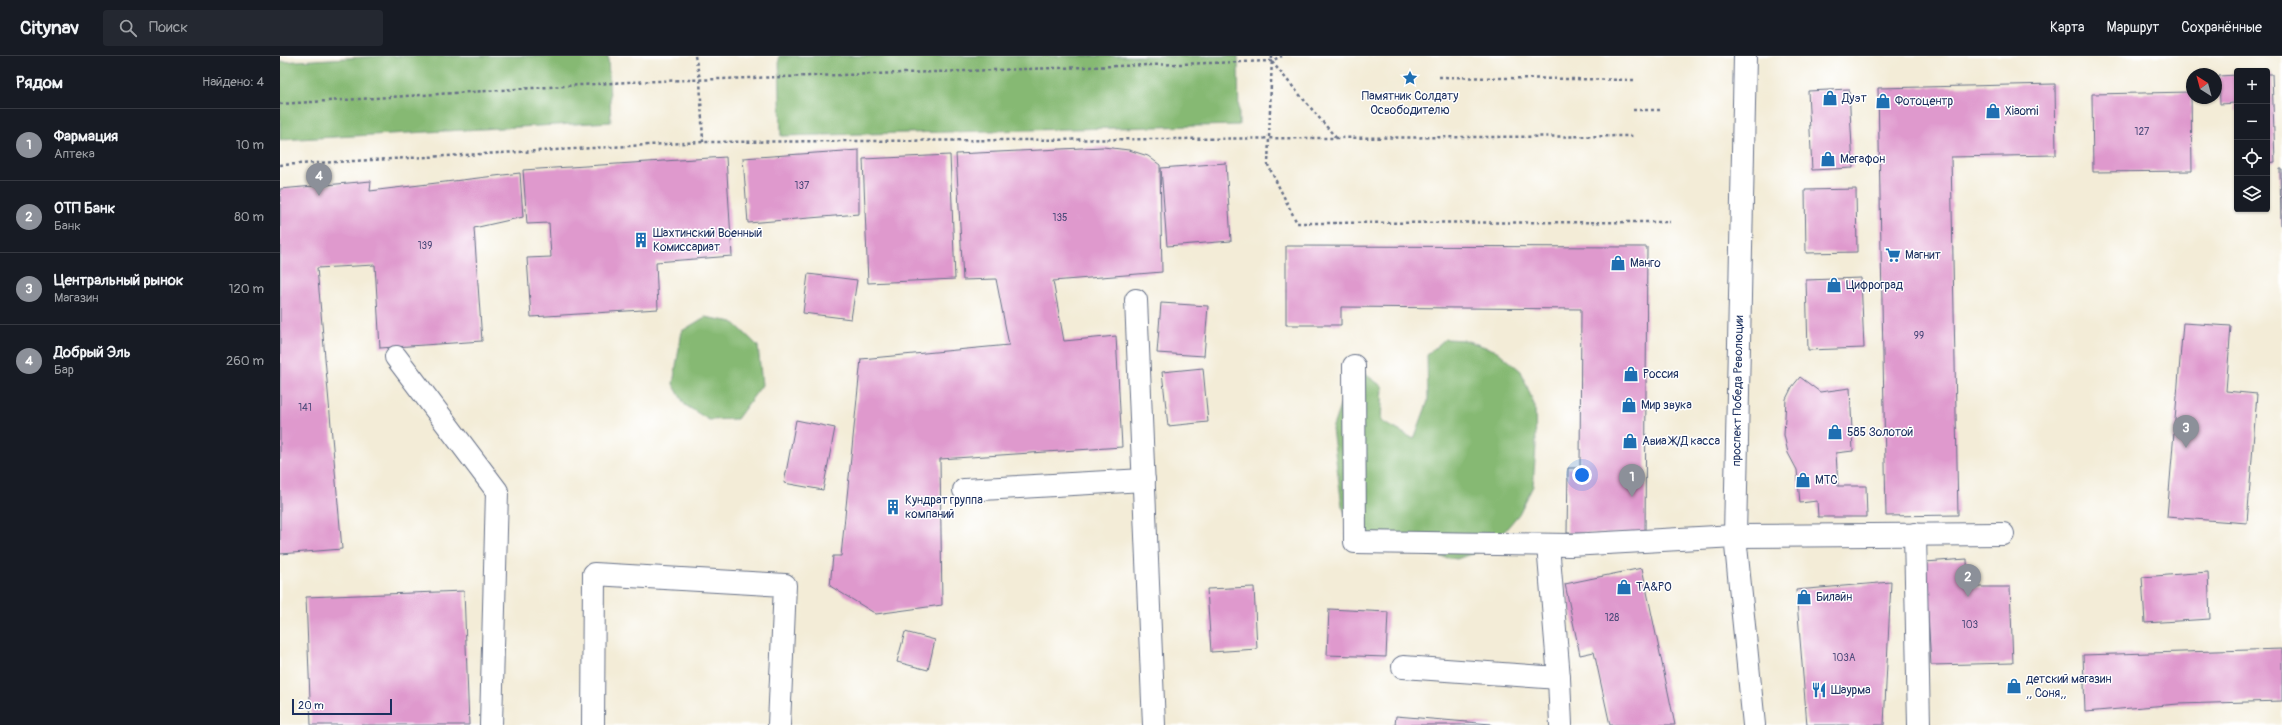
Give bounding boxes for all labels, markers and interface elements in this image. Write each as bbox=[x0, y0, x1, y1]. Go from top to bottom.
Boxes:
search box bbox=[103, 10, 383, 46]
text: Citynav bbox=[20, 16, 79, 40]
icon: search bbox=[117, 17, 139, 39]
text: Поиск bbox=[149, 18, 188, 37]
text: Карта bbox=[2050, 19, 2085, 36]
text: Маршрут bbox=[2107, 19, 2159, 36]
text: Сохранённые bbox=[2181, 19, 2262, 36]
north arrow bbox=[2186, 68, 2222, 104]
map controls bbox=[2234, 68, 2270, 212]
button: + bbox=[2234, 68, 2270, 104]
place icon: Памятник Солдату Освободителю bbox=[1401, 69, 1419, 87]
text: Рядом bbox=[16, 72, 63, 93]
text: Найдено: 4 bbox=[202, 74, 264, 90]
place label: Памятник Солдату Освободителю bbox=[1362, 89, 1458, 118]
shop icon: Дуэт bbox=[1821, 89, 1839, 107]
place label: Дуэт bbox=[1841, 91, 1867, 106]
shop icon: Фотоцентр bbox=[1874, 92, 1892, 110]
place label: Фотоцентр bbox=[1895, 94, 1953, 109]
shop icon: Xiaomi bbox=[1984, 102, 2002, 120]
place label: Xiaomi bbox=[2005, 104, 2038, 119]
button: − bbox=[2234, 104, 2270, 140]
house number: 127 bbox=[2135, 126, 2150, 138]
text: Фармация bbox=[54, 127, 118, 146]
text: 1 bbox=[26, 137, 32, 153]
text: 10 m bbox=[236, 137, 264, 153]
button: locate bbox=[2234, 140, 2270, 176]
text: Аптека bbox=[54, 146, 95, 162]
shop icon: Мегафон bbox=[1819, 150, 1837, 168]
place label: Мегафон bbox=[1840, 152, 1885, 167]
pin: 4 bbox=[306, 163, 332, 196]
button: layers bbox=[2234, 176, 2270, 212]
house number: 137 bbox=[795, 180, 810, 192]
text: ОТП Банк bbox=[54, 199, 115, 218]
text: 2 bbox=[25, 209, 33, 225]
text: 80 m bbox=[234, 209, 264, 225]
house number: 135 bbox=[1053, 212, 1067, 224]
text: Банк bbox=[54, 218, 81, 234]
place label: Шахтинский Военный Комиссариат bbox=[653, 226, 763, 255]
building icon: Шахтинский Военный Комиссариат bbox=[632, 231, 650, 249]
house number: 139 bbox=[418, 240, 432, 252]
supermarket icon: Магнит bbox=[1884, 246, 1902, 264]
place label: Магнит bbox=[1905, 248, 1941, 263]
shop icon: Манго bbox=[1609, 254, 1627, 272]
place label: Манго bbox=[1630, 256, 1661, 271]
text: Центральный рынок bbox=[54, 271, 183, 290]
shop icon: Цифроград bbox=[1825, 276, 1843, 294]
place label: Цифроград bbox=[1846, 278, 1904, 293]
text: 3 bbox=[25, 281, 33, 297]
text: 120 m bbox=[228, 281, 264, 297]
text: Магазин bbox=[54, 290, 98, 306]
street label: проспект Победа Революции bbox=[1729, 315, 1747, 467]
house number: 99 bbox=[1914, 330, 1924, 342]
text: Добрый Эль bbox=[54, 343, 131, 362]
text: 4 bbox=[25, 353, 33, 369]
text: 260 m bbox=[226, 353, 264, 369]
text: Бар bbox=[54, 362, 74, 378]
shop icon: Россия bbox=[1622, 365, 1640, 383]
place label: Россия bbox=[1643, 367, 1679, 382]
shop icon: Мир звука bbox=[1620, 396, 1638, 414]
place label: Мир звука bbox=[1641, 398, 1692, 413]
house number: 141 bbox=[298, 402, 312, 414]
pin: 3 bbox=[2173, 415, 2199, 448]
shop icon: 585 Золотой bbox=[1826, 423, 1844, 441]
place label: 585 Золотой bbox=[1847, 425, 1914, 440]
shop icon: Авиа Ж/Д касса bbox=[1621, 432, 1639, 450]
place label: Авиа Ж/Д касса bbox=[1642, 434, 1720, 449]
pin: 1 bbox=[1619, 464, 1645, 497]
your location bbox=[1572, 465, 1592, 485]
shop icon: МТС bbox=[1794, 471, 1812, 489]
place label: МТС bbox=[1815, 473, 1838, 488]
place label: Кундрат группа компаний bbox=[905, 493, 983, 522]
building icon: Кундрат группа компаний bbox=[884, 498, 902, 516]
pin: 2 bbox=[1955, 564, 1981, 597]
shop icon: ТА&РО bbox=[1615, 578, 1633, 596]
place label: ТА&РО bbox=[1636, 580, 1672, 595]
shop icon: Билайн bbox=[1795, 588, 1813, 606]
place label: Билайн bbox=[1816, 590, 1852, 605]
house number: 128 bbox=[1605, 612, 1619, 624]
house number: 103 bbox=[1962, 619, 1979, 631]
house number: 103А bbox=[1833, 652, 1856, 664]
place label: детский магазин ,, Соня,, bbox=[2026, 672, 2111, 701]
shop icon: детский магазин ,, Соня,, bbox=[2005, 677, 2023, 695]
restaurant icon: Шаурма bbox=[1810, 681, 1828, 699]
place label: Шаурма bbox=[1831, 683, 1871, 698]
scale bar bbox=[292, 697, 392, 716]
text: 20 m bbox=[298, 699, 324, 712]

